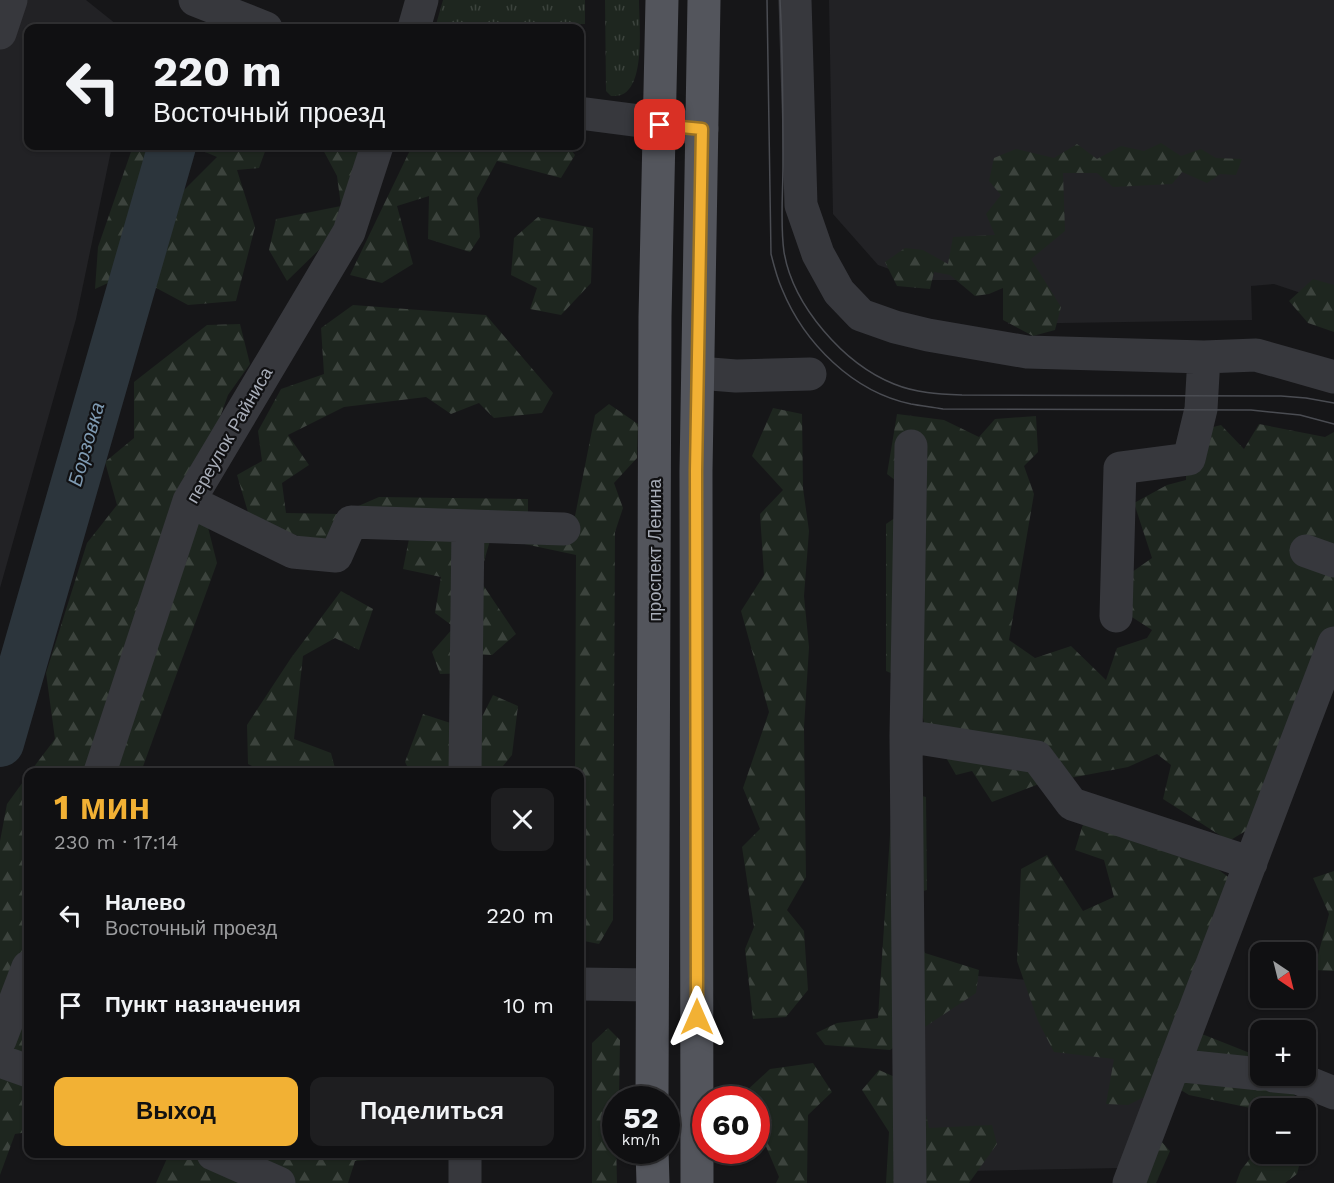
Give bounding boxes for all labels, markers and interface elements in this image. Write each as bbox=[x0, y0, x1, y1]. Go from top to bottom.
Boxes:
text: 220 m bbox=[153, 47, 282, 96]
icon: left bbox=[54, 48, 132, 126]
text: Восточный проезд bbox=[153, 97, 385, 129]
pin bbox=[634, 99, 685, 150]
icon: arrive bbox=[643, 108, 676, 141]
street label: переулок Райниса bbox=[182, 362, 277, 507]
water label: Борзовка bbox=[63, 399, 109, 489]
street label: проспект Ленина bbox=[644, 478, 665, 621]
text: 1 мин bbox=[54, 786, 150, 828]
button: close bbox=[491, 788, 554, 851]
text: 230 m · 17:14 bbox=[54, 830, 178, 854]
text: Налево bbox=[105, 890, 186, 915]
icon: left bbox=[54, 899, 87, 932]
text: 220 m bbox=[486, 903, 554, 928]
text: Восточный проезд bbox=[105, 916, 277, 940]
north arrow bbox=[1250, 942, 1316, 1008]
map controls bbox=[1250, 942, 1316, 1164]
position arrow bbox=[665, 985, 729, 1049]
icon: arrive bbox=[54, 989, 87, 1022]
text: Пункт назначения bbox=[105, 992, 301, 1017]
text: 10 m bbox=[503, 993, 554, 1018]
button: + bbox=[1250, 1020, 1316, 1086]
button: Выход bbox=[54, 1077, 298, 1146]
button: Поделиться bbox=[310, 1077, 554, 1146]
speed limit sign: 60 bbox=[692, 1086, 770, 1164]
button: − bbox=[1250, 1098, 1316, 1164]
text: 52 bbox=[623, 1100, 659, 1135]
text: km/h bbox=[622, 1131, 660, 1149]

